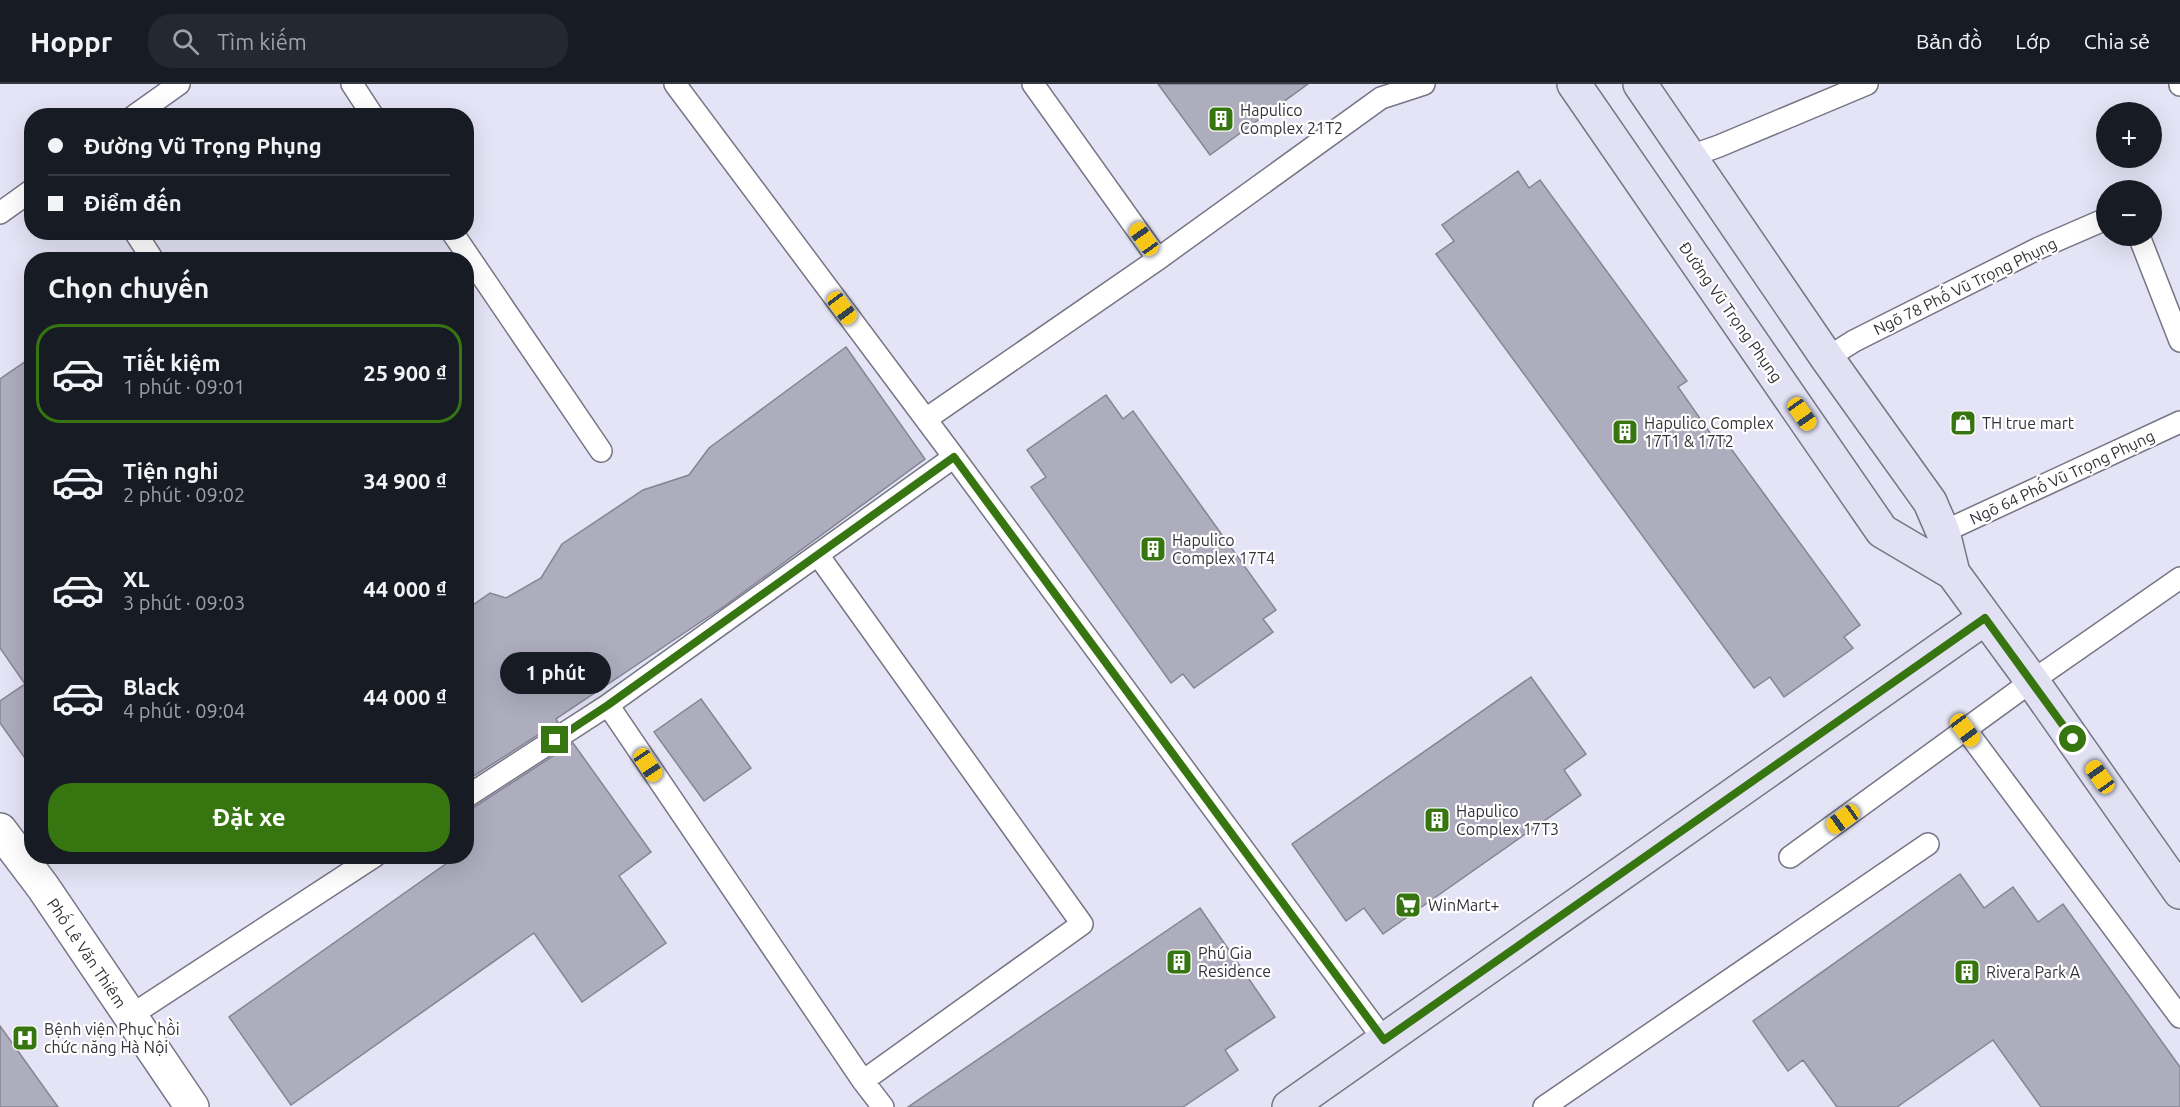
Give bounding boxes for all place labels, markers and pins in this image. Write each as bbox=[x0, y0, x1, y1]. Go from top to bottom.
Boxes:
place label: Hapulico Complex 21T2 bbox=[1240, 101, 1343, 137]
building icon: Hapulico Complex 21T2 bbox=[1206, 104, 1236, 134]
shop icon: TH true mart bbox=[1948, 408, 1978, 438]
place label: Hapulico Complex 17T1 & 17T2 bbox=[1644, 414, 1774, 450]
place label: TH true mart bbox=[1982, 414, 2075, 432]
building icon: Hapulico Complex 17T1 & 17T2 bbox=[1610, 417, 1640, 447]
place label: Hapulico Complex 17T4 bbox=[1172, 531, 1275, 567]
building icon: Hapulico Complex 17T4 bbox=[1138, 534, 1168, 564]
place label: Hapulico Complex 17T3 bbox=[1456, 802, 1559, 838]
building icon: Hapulico Complex 17T3 bbox=[1422, 805, 1452, 835]
supermarket icon: WinMart+ bbox=[1393, 890, 1423, 920]
place label: WinMart+ bbox=[1428, 896, 1500, 914]
place label: Phú Gia Residence bbox=[1198, 944, 1271, 980]
building icon: Phú Gia Residence bbox=[1164, 947, 1194, 977]
building icon: Rivera Park A bbox=[1952, 957, 1982, 987]
place label: Rivera Park A bbox=[1986, 963, 2081, 981]
place label: Bệnh viện Phục hồi chức năng Hà Nội bbox=[44, 1017, 180, 1056]
hospital icon: Bệnh viện Phục hồi chức năng Hà Nội bbox=[10, 1023, 40, 1053]

